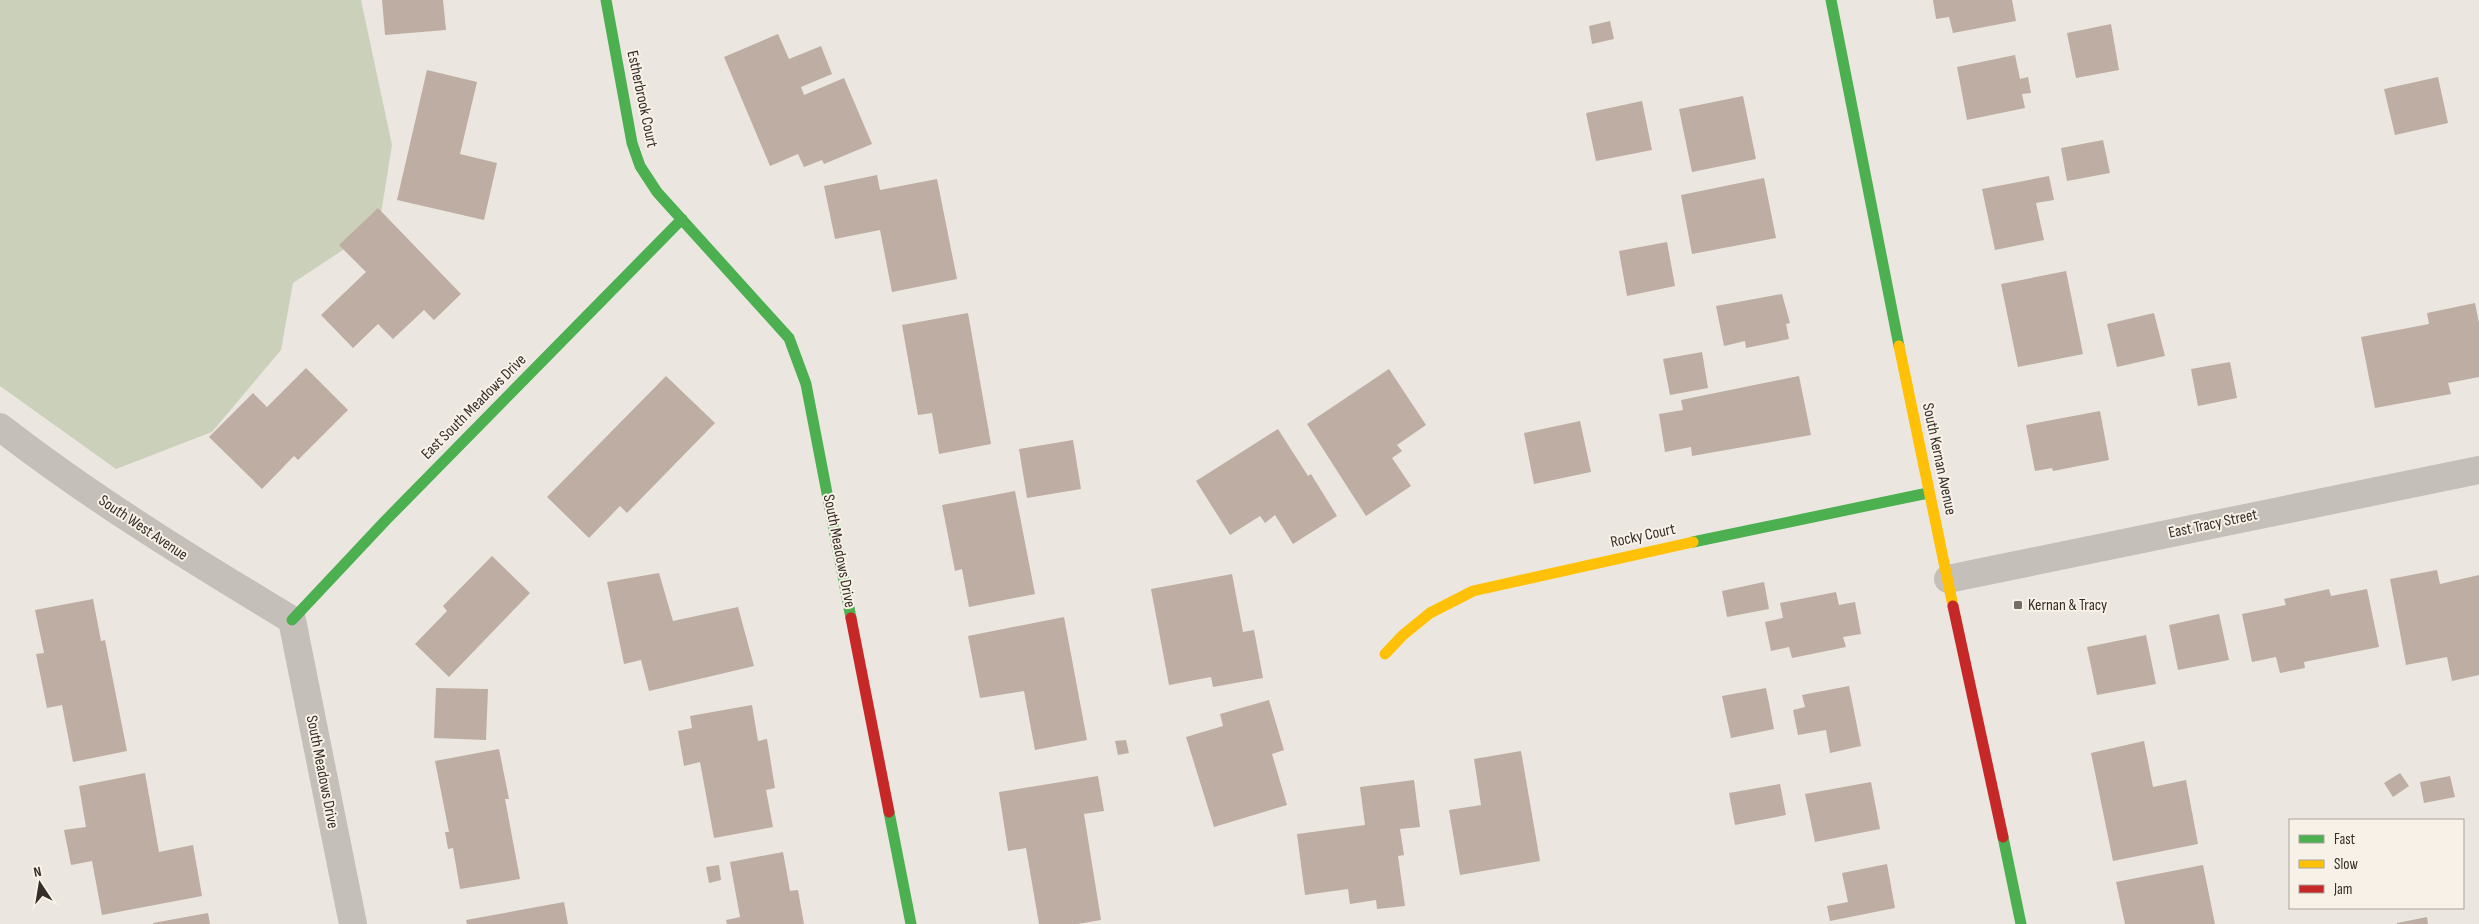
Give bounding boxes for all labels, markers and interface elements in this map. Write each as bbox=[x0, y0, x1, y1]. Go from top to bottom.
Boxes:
street label: Estherbrook Court bbox=[622, 49, 662, 149]
street label: East South Meadows Drive bbox=[418, 351, 530, 463]
street label: South Kernan Avenue bbox=[1918, 401, 1960, 517]
street label: South West Avenue bbox=[95, 491, 191, 565]
street label: South Meadows Drive bbox=[819, 493, 859, 609]
street label: East Tracy Street bbox=[2167, 505, 2259, 543]
street label: Rocky Court bbox=[1609, 520, 1677, 552]
place label: Kernan & Tracy bbox=[2028, 596, 2107, 615]
marker: Kernan & Tracy bbox=[2012, 599, 2024, 611]
street label: South Meadows Drive bbox=[302, 714, 342, 830]
legend bbox=[2289, 819, 2464, 909]
text: Fast bbox=[2334, 830, 2356, 849]
text: Slow bbox=[2334, 855, 2358, 874]
north arrow bbox=[15, 859, 65, 909]
text: N bbox=[32, 863, 43, 881]
text: Jam bbox=[2333, 880, 2352, 899]

